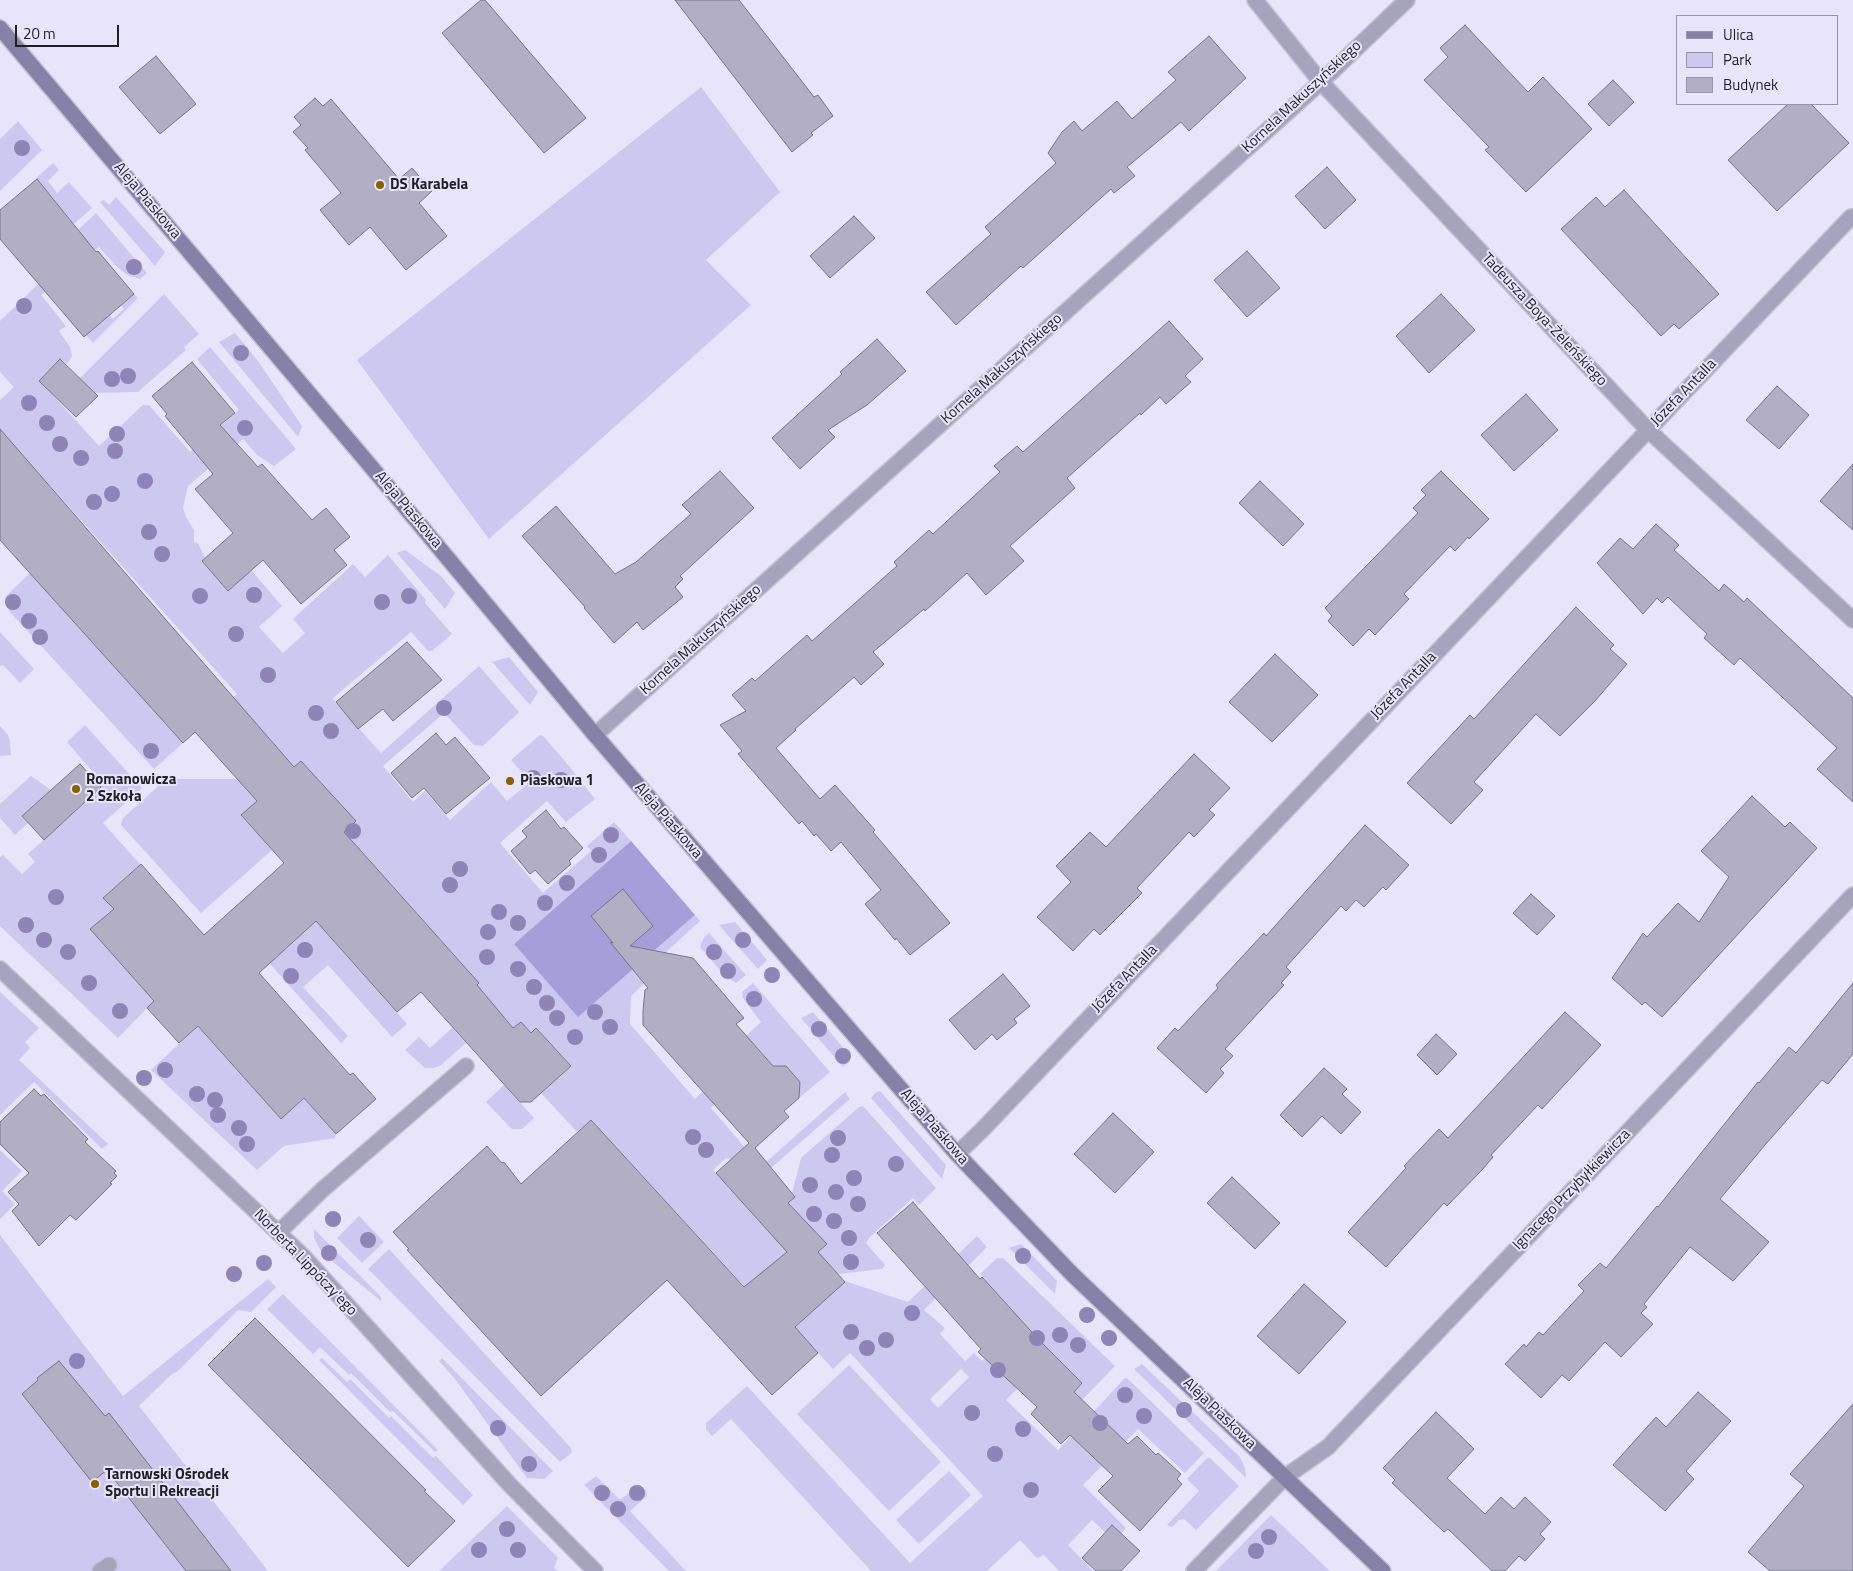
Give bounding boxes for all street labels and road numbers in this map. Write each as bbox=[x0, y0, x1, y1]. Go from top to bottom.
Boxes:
street label: Kornela Makuszyńskiego bbox=[1239, 37, 1365, 157]
street label: Aleja Piaskowa bbox=[110, 159, 184, 243]
street label: Tadeusza Boya-Żeleńskiego bbox=[1478, 250, 1610, 390]
street label: Kornela Makuszyńskiego bbox=[938, 310, 1066, 428]
street label: Józefa Antalla bbox=[1648, 356, 1720, 430]
street label: Aleja Piaskowa bbox=[371, 468, 445, 552]
street label: Kornela Makuszyńskiego bbox=[637, 581, 765, 699]
street label: Józefa Antalla bbox=[1368, 649, 1440, 723]
street label: Aleja Piaskowa bbox=[630, 779, 706, 863]
street label: Józefa Antalla bbox=[1089, 942, 1161, 1016]
street label: Aleja Piaskowa bbox=[896, 1085, 972, 1169]
street label: Ignacego Przybyłkiewicza bbox=[1510, 1126, 1634, 1254]
street label: Norberta Lippóczy'ego bbox=[250, 1206, 360, 1320]
street label: Aleja Piaskowa bbox=[1179, 1375, 1259, 1453]

